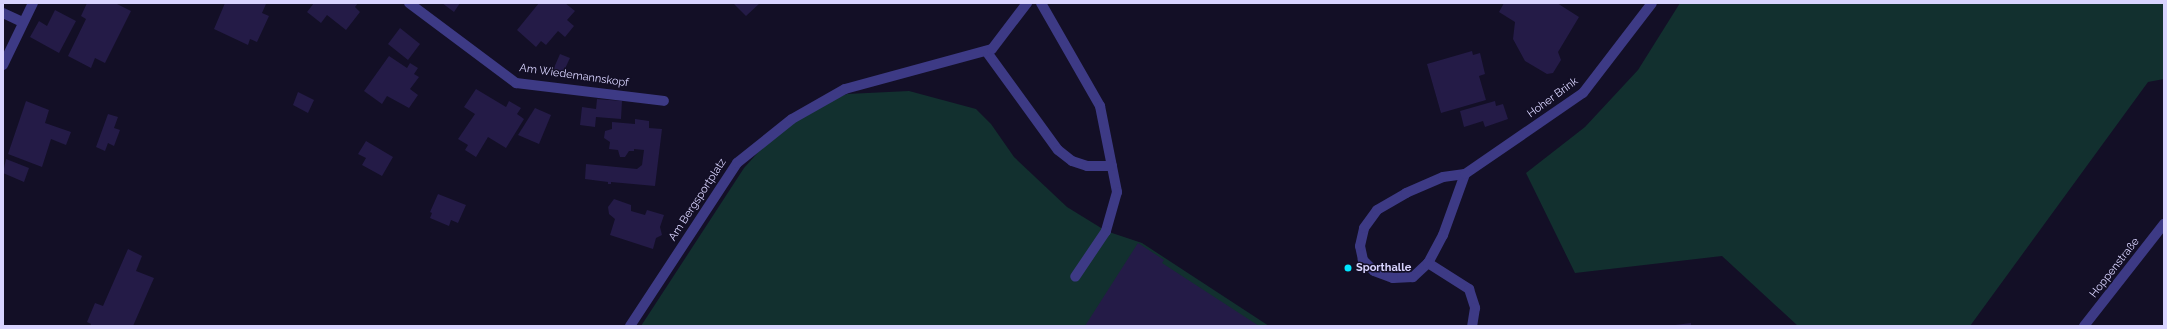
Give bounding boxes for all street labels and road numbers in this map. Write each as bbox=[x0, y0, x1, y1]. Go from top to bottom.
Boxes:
street label: Am Wiedemannskopf bbox=[518, 62, 630, 90]
street label: Hoher Brink bbox=[1525, 75, 1581, 121]
street label: Am Bergsportplatz bbox=[666, 156, 730, 244]
street label: Hoppenstraße bbox=[2088, 235, 2142, 301]

